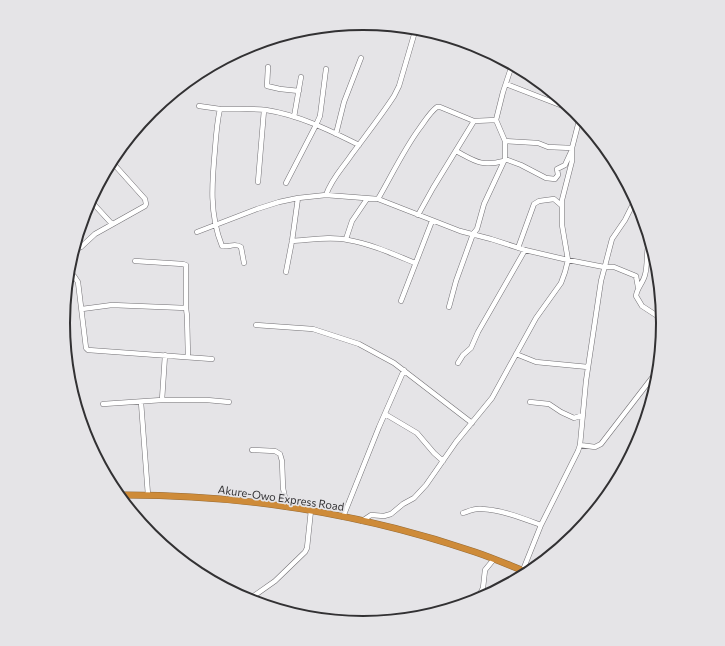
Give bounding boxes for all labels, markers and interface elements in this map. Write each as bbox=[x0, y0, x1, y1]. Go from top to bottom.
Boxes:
street label: Akure-Owo Express Road bbox=[217, 482, 345, 513]

